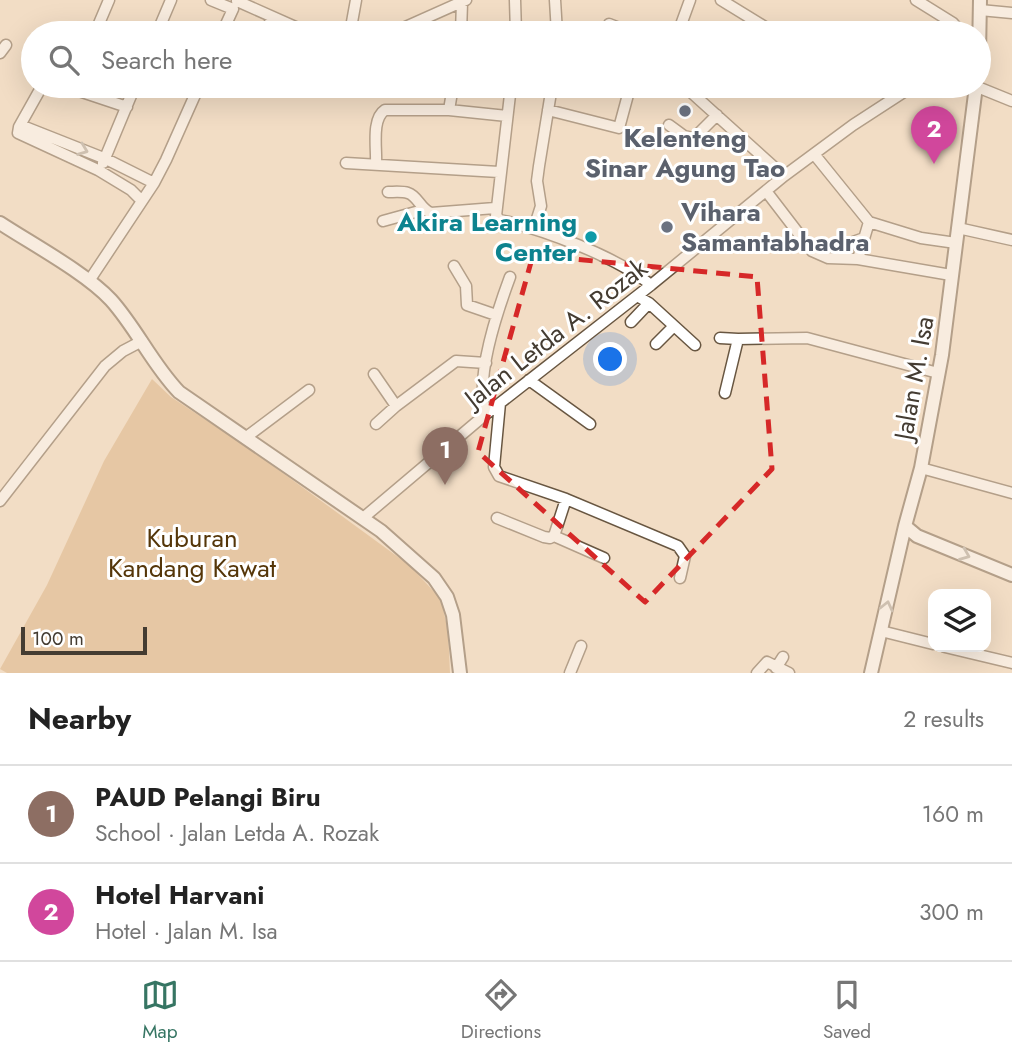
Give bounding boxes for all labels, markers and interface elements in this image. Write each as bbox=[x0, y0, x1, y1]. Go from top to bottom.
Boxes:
search box bbox=[21, 21, 991, 98]
icon: search bbox=[45, 41, 83, 79]
text: Search here bbox=[101, 41, 233, 79]
marker: Kelenteng Sinar Agung Tao bbox=[677, 103, 693, 119]
pin: 2 bbox=[911, 106, 957, 164]
place label: Kelenteng Sinar Agung Tao bbox=[585, 119, 785, 187]
one-way arrow bbox=[77, 142, 89, 156]
place label: Vihara Samantabhadra bbox=[680, 193, 869, 261]
place label: Akira Learning Center bbox=[396, 203, 577, 271]
marker: Vihara Samantabhadra bbox=[659, 219, 675, 235]
marker: Akira Learning Center bbox=[583, 229, 599, 245]
street label: Jalan Letda A. Rozak bbox=[454, 249, 656, 418]
street label: Jalan M. Isa bbox=[884, 313, 944, 446]
your location bbox=[593, 342, 627, 376]
pin: 1 bbox=[422, 427, 468, 485]
park label: Kuburan Kandang Kawat bbox=[108, 519, 277, 587]
one-way arrow bbox=[958, 547, 970, 561]
map controls bbox=[928, 589, 991, 652]
button: layers bbox=[928, 589, 991, 652]
one-way arrow bbox=[878, 601, 893, 613]
scale bar bbox=[21, 624, 147, 656]
text: 100 m bbox=[32, 625, 84, 652]
text: Nearby bbox=[28, 697, 131, 740]
text: 2 results bbox=[903, 702, 984, 736]
text: PAUD Pelangi Biru bbox=[95, 778, 321, 816]
text: 1 bbox=[45, 797, 57, 831]
text: 160 m bbox=[922, 797, 984, 831]
text: School · Jalan Letda A. Rozak bbox=[95, 816, 379, 850]
text: Hotel Harvani bbox=[95, 876, 265, 914]
text: 2 bbox=[43, 895, 59, 929]
text: 300 m bbox=[919, 895, 984, 929]
text: Hotel · Jalan M. Isa bbox=[95, 914, 278, 948]
tab: Map bbox=[141, 976, 179, 1045]
tab: Directions bbox=[461, 976, 541, 1045]
tab: Saved bbox=[823, 976, 871, 1045]

